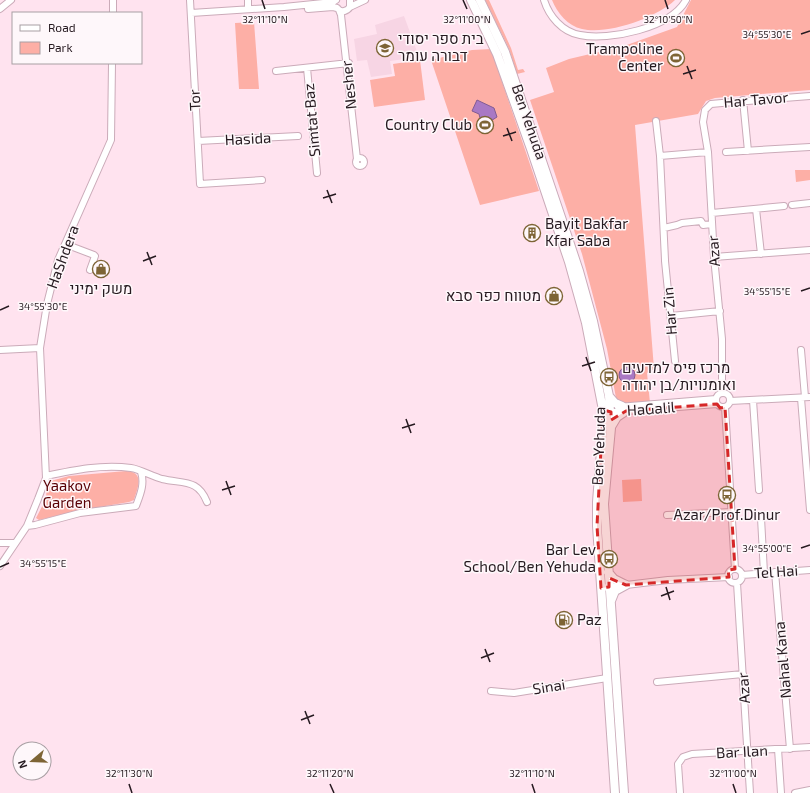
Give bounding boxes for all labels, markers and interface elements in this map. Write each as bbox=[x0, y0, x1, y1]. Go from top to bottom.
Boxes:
legend bbox=[12, 12, 142, 64]
text: 32°11'10"N bbox=[242, 13, 288, 25]
text: 32°11'00"N bbox=[443, 13, 491, 25]
text: 32°10'50"N bbox=[644, 13, 692, 25]
text: Road bbox=[48, 20, 76, 34]
text: 34°55'30"E bbox=[743, 28, 792, 40]
place label: בית ספר יסודי דבורה עומר bbox=[398, 29, 484, 64]
school or university icon: בית ספר יסודי דבורה עומר bbox=[375, 38, 395, 58]
place label: Trampoline Center bbox=[586, 39, 663, 74]
text: Park bbox=[48, 40, 73, 54]
sports icon: Trampoline Center bbox=[666, 48, 686, 68]
street label: Nesher bbox=[336, 60, 360, 110]
street label: Ben Yehuda bbox=[509, 82, 551, 162]
street label: Simtat Baz bbox=[299, 83, 323, 157]
street label: Har Tavor bbox=[723, 87, 789, 111]
street label: Tor bbox=[184, 89, 204, 111]
place label: Country Club bbox=[385, 115, 472, 133]
sports icon: Country Club bbox=[475, 115, 495, 135]
street label: Hasida bbox=[224, 128, 272, 148]
place label: Bayit Bakfar Kfar Saba bbox=[545, 214, 628, 249]
street label: HaShdera bbox=[42, 222, 82, 291]
building icon: Bayit Bakfar Kfar Saba bbox=[522, 223, 542, 243]
street label: Azar bbox=[703, 235, 723, 267]
shop icon: משק ימיני bbox=[91, 259, 111, 279]
place label: משק ימיני bbox=[70, 279, 132, 297]
text: 34°55'15"E bbox=[744, 285, 791, 297]
place label: מטווח כפר סבא bbox=[446, 286, 541, 304]
shop icon: מטווח כפר סבא bbox=[544, 286, 564, 306]
street label: Har Zin bbox=[658, 286, 680, 336]
text: 34°55'30"E bbox=[19, 300, 68, 312]
place label: מרכז פיס למדעים ואומנויות/בן יהודה bbox=[622, 358, 736, 393]
bus stop icon: מרכז פיס למדעים ואומנויות/בן יהודה bbox=[599, 367, 619, 387]
street label: HaGalil bbox=[626, 397, 676, 419]
street label: Ben Yehuda bbox=[588, 406, 608, 486]
park label: Yaakov Garden bbox=[43, 476, 91, 511]
bus stop icon: Azar/Prof.Dinur bbox=[717, 485, 737, 505]
place label: Azar/Prof.Dinur bbox=[674, 505, 780, 523]
place label: Bar Lev School/Ben Yehuda bbox=[464, 540, 596, 575]
text: 34°55'00"E bbox=[742, 542, 792, 554]
bus stop icon: Bar Lev School/Ben Yehuda bbox=[599, 549, 619, 569]
text: 34°55'15"E bbox=[20, 557, 67, 569]
street label: Tel Hai bbox=[753, 560, 799, 582]
fuel station icon: Paz bbox=[554, 610, 574, 630]
place label: Paz bbox=[577, 610, 602, 628]
street label: Nahal Kana bbox=[770, 621, 794, 699]
street label: Azar bbox=[733, 672, 753, 704]
street label: Sinai bbox=[531, 675, 566, 697]
north arrow bbox=[12, 741, 52, 781]
street label: Bar Ilan bbox=[716, 741, 768, 761]
text: N bbox=[15, 758, 30, 770]
text: 32°11'30"N bbox=[105, 767, 153, 779]
text: 32°11'20"N bbox=[306, 767, 354, 779]
text: 32°11'10"N bbox=[509, 767, 555, 779]
text: 32°11'00"N bbox=[709, 767, 757, 779]

